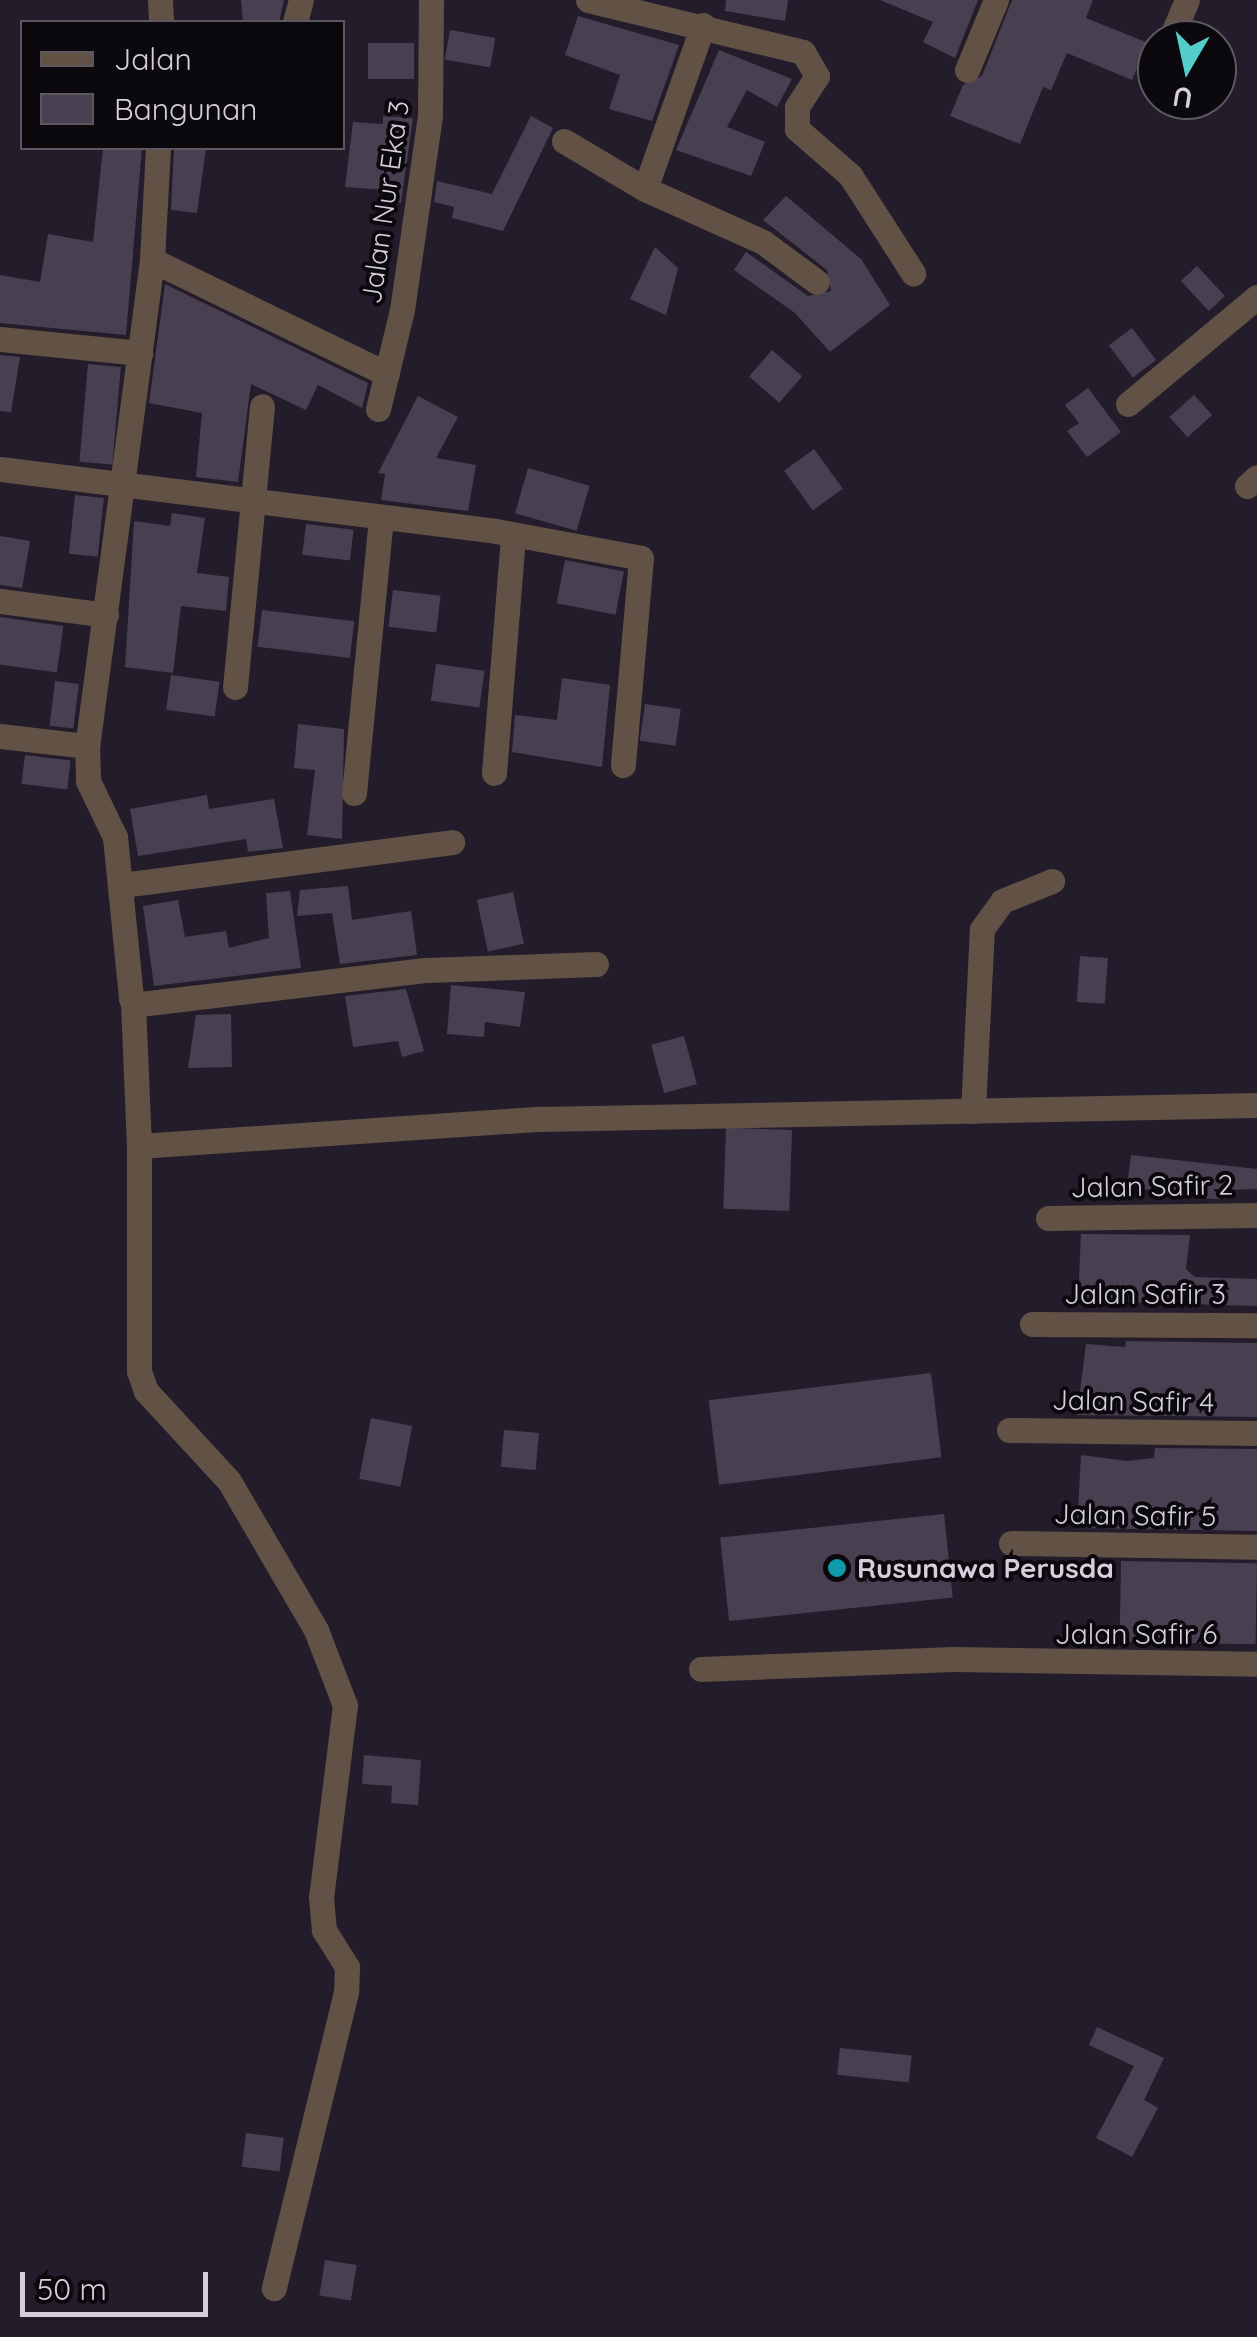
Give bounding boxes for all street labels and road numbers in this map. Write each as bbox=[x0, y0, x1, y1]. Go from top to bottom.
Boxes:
street label: Jalan Nur Eka 3 bbox=[354, 98, 416, 306]
street label: Jalan Safir 2 bbox=[1070, 1168, 1234, 1204]
street label: Jalan Safir 3 bbox=[1064, 1277, 1226, 1311]
street label: Jalan Safir 4 bbox=[1052, 1383, 1214, 1419]
street label: Jalan Safir 5 bbox=[1053, 1497, 1217, 1533]
street label: Jalan Safir 6 bbox=[1055, 1617, 1217, 1651]

